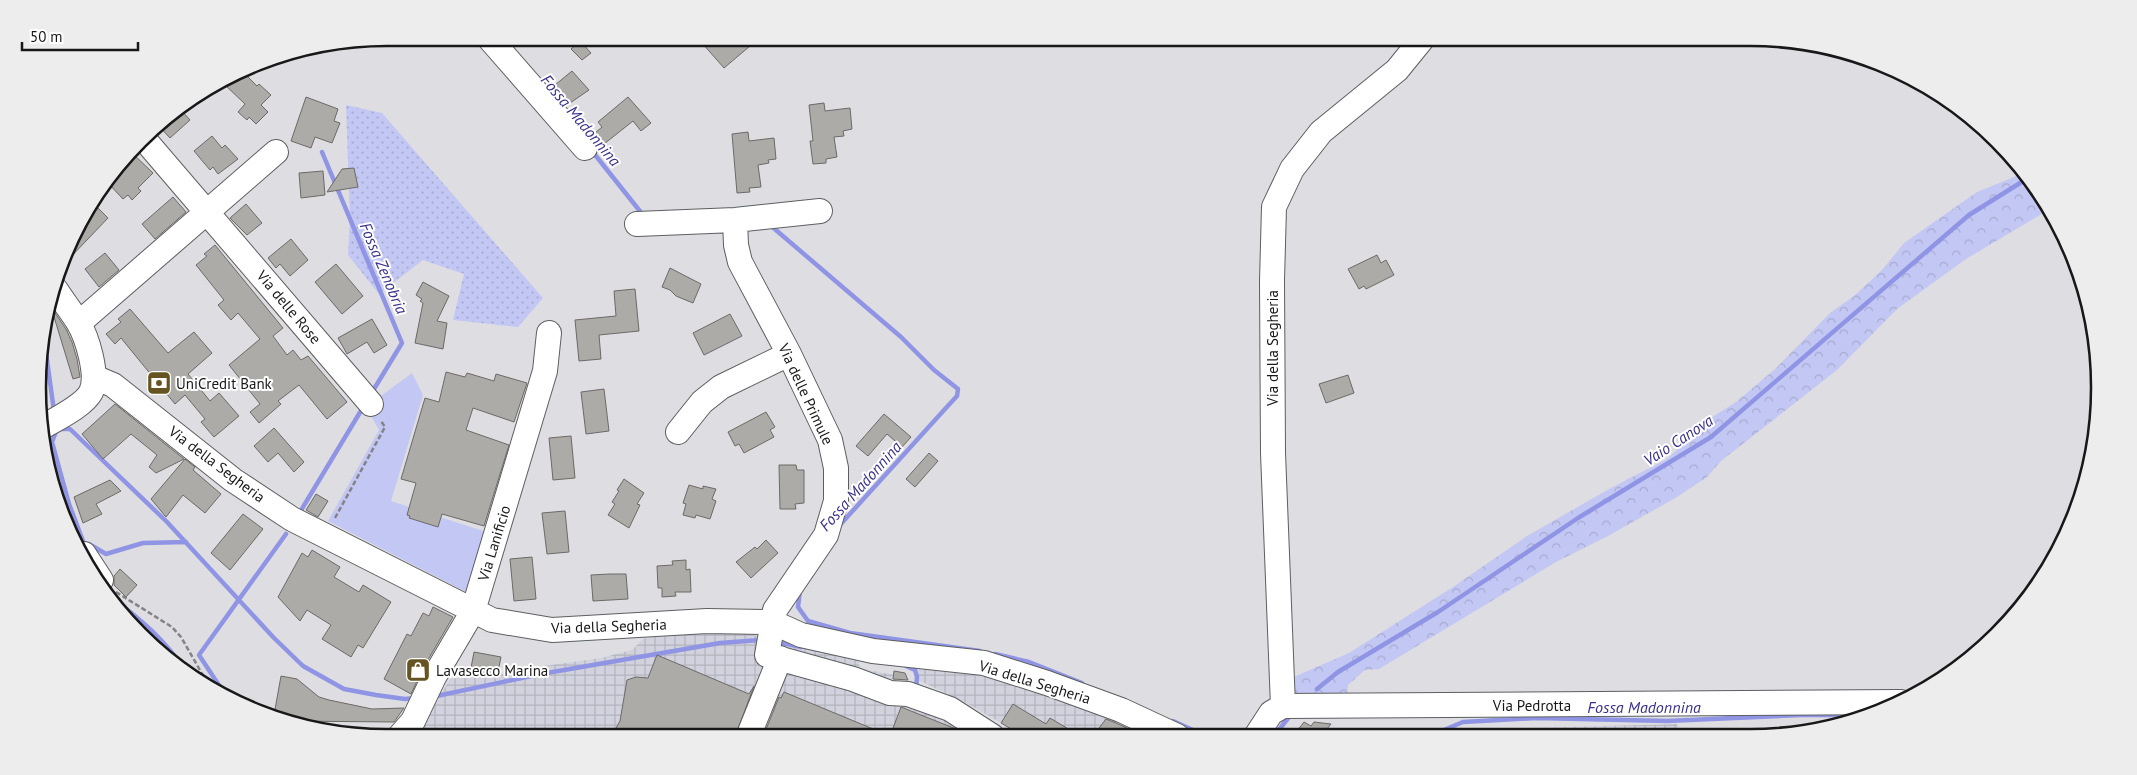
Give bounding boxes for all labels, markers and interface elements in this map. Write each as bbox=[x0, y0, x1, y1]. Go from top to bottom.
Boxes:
scale bar bbox=[22, 20, 139, 52]
text: 50 m bbox=[30, 27, 63, 46]
water label: Fossa Madonnina bbox=[537, 70, 625, 170]
water label: Fossa Zenobria bbox=[356, 219, 412, 317]
street label: Via delle Rose bbox=[252, 266, 325, 348]
street label: Via della Segheria bbox=[1263, 290, 1282, 407]
street label: Via delle Primule bbox=[774, 340, 838, 448]
bank icon: UniCredit Bank bbox=[146, 370, 172, 396]
place label: UniCredit Bank bbox=[176, 374, 273, 393]
water label: Vaio Canova bbox=[1639, 410, 1717, 470]
street label: Via della Segheria bbox=[164, 421, 269, 506]
water label: Fossa Madonnina bbox=[815, 437, 906, 535]
street label: Via Lanificio bbox=[473, 503, 514, 584]
street label: Via della Segheria bbox=[550, 614, 667, 638]
street label: Via della Segheria bbox=[976, 656, 1093, 708]
shop icon: Lavasecco Marina bbox=[405, 657, 431, 683]
place label: Lavasecco Marina bbox=[436, 661, 548, 680]
street label: Via Pedrotta bbox=[1492, 696, 1571, 715]
water label: Fossa Madonnina bbox=[1587, 697, 1701, 717]

